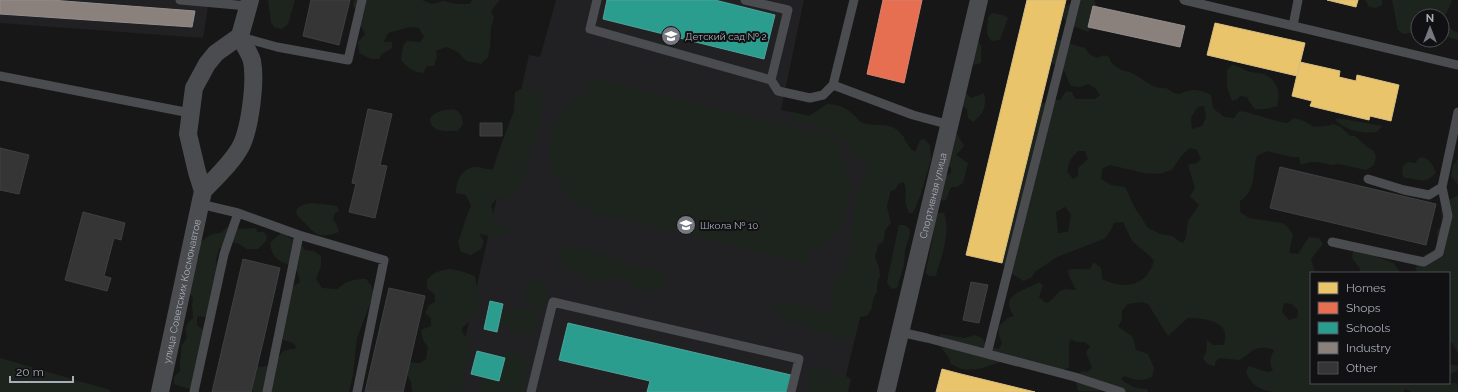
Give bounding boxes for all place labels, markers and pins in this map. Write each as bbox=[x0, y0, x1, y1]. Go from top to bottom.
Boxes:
school or university icon: Детский сад № 2 bbox=[660, 25, 682, 47]
place label: Детский сад № 2 bbox=[685, 31, 767, 42]
school or university icon: Школа № 10 bbox=[675, 214, 697, 236]
place label: Школа № 10 bbox=[700, 220, 758, 231]

